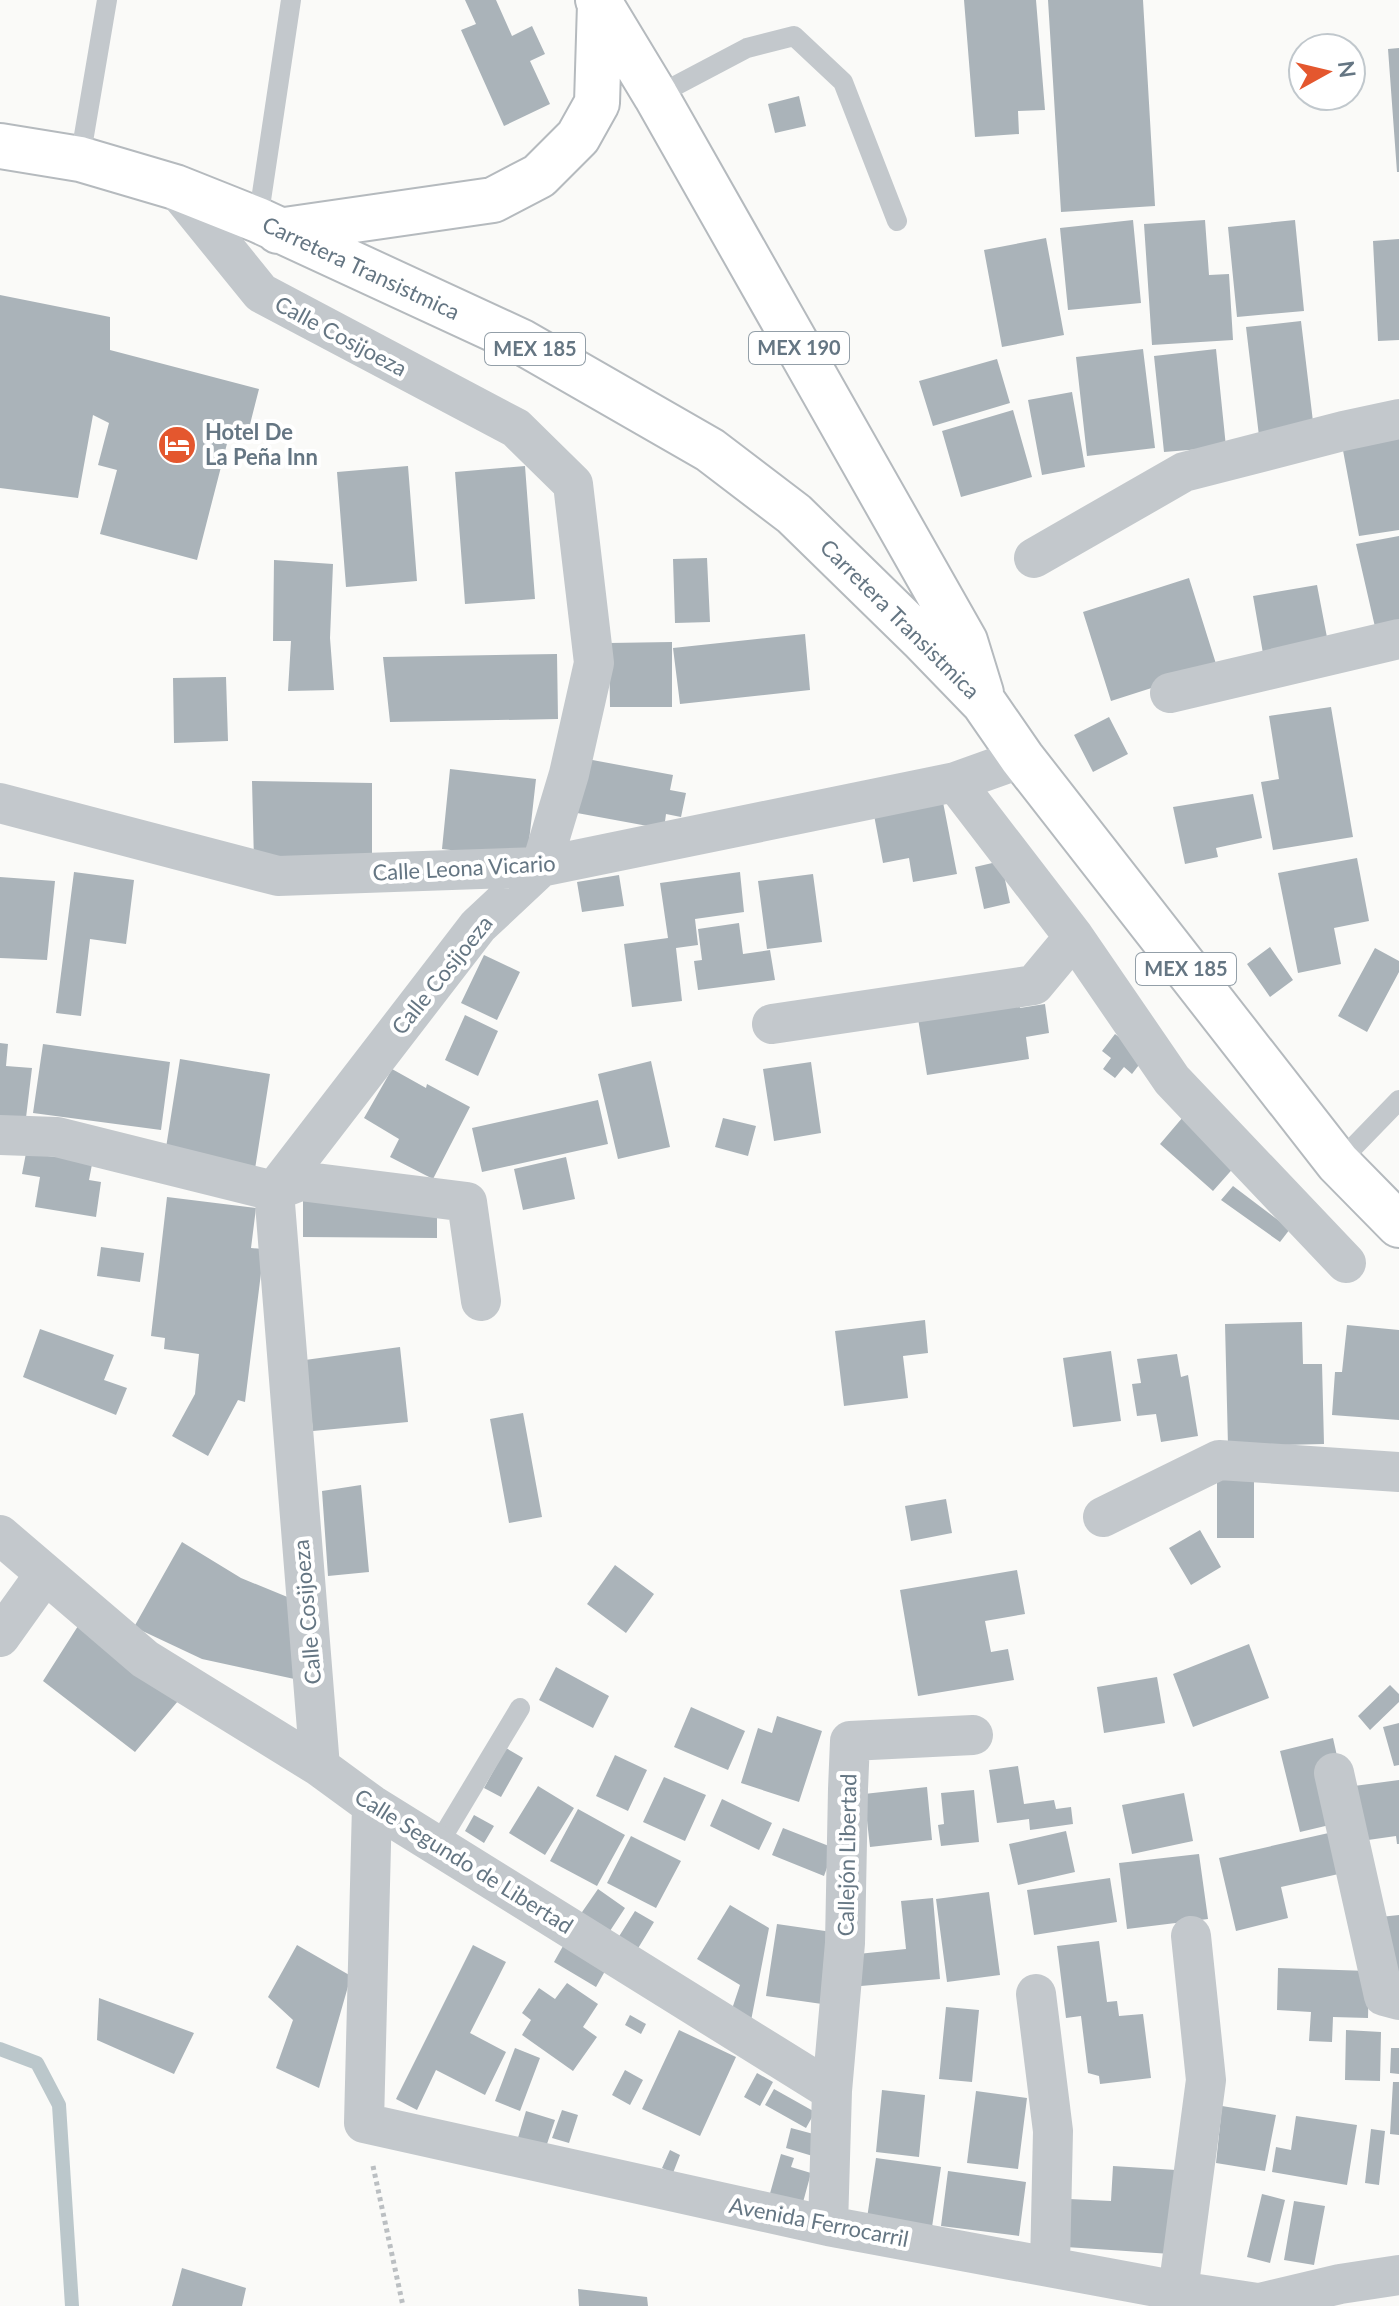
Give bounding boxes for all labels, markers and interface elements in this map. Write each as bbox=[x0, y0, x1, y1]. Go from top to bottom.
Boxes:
north arrow bbox=[1287, 32, 1367, 112]
text: N bbox=[1333, 59, 1362, 79]
street label: Carretera Transistmica bbox=[258, 210, 464, 325]
street label: Calle Cosijoeza bbox=[271, 290, 412, 382]
road number: MEX 190 bbox=[749, 332, 849, 364]
road number: MEX 185 bbox=[485, 333, 585, 365]
place label: Hotel De La Peña Inn bbox=[205, 418, 318, 470]
hotel icon: Hotel De La Peña Inn bbox=[156, 424, 198, 466]
street label: Carretera Transistmica bbox=[815, 533, 986, 704]
street label: Calle Leona Vicario bbox=[372, 849, 556, 886]
street label: Calle Cosijoeza bbox=[385, 910, 498, 1040]
road number: MEX 185 bbox=[1136, 953, 1236, 985]
street label: Calle Cosijoeza bbox=[287, 1539, 326, 1686]
street label: Callejón Libertad bbox=[832, 1773, 861, 1937]
street label: Calle Segundo de Libertad bbox=[350, 1782, 578, 1939]
street label: Avenida Ferrocarril bbox=[727, 2191, 911, 2252]

